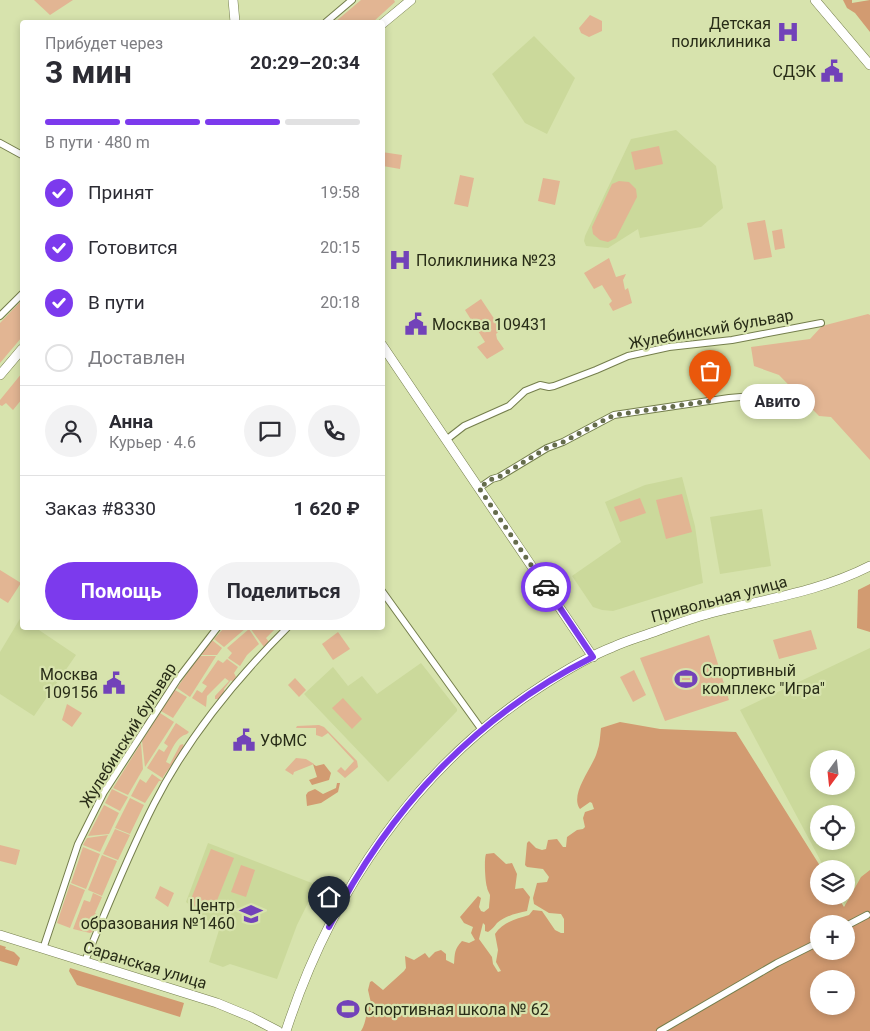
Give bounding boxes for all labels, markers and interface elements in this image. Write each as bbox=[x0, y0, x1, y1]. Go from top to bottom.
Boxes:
place label: Детская поликлиника bbox=[671, 14, 771, 51]
hospital icon: Детская поликлиника bbox=[775, 19, 801, 45]
text: Прибудет через bbox=[45, 34, 163, 53]
text: 20:29–20:34 bbox=[250, 51, 360, 74]
text: 3 мин bbox=[45, 53, 132, 91]
public building icon: СДЭК bbox=[819, 58, 845, 84]
place label: СДЭК bbox=[772, 62, 817, 81]
text: В пути · 480 m bbox=[45, 133, 150, 152]
icon: check bbox=[45, 179, 73, 207]
text: Принят bbox=[88, 181, 154, 204]
text: 19:58 bbox=[320, 183, 360, 202]
icon: check bbox=[45, 234, 73, 262]
text: Готовится bbox=[88, 236, 178, 259]
text: 20:15 bbox=[320, 238, 360, 257]
hospital icon: Поликлиника №23 bbox=[387, 247, 413, 273]
place label: Поликлиника №23 bbox=[416, 251, 556, 270]
icon: check bbox=[45, 289, 73, 317]
text: В пути bbox=[88, 291, 145, 314]
text: 20:18 bbox=[320, 293, 360, 312]
street label: Жулебинский бульвар bbox=[627, 305, 795, 353]
public building icon: Москва 109431 bbox=[403, 311, 429, 337]
place label: Москва 109431 bbox=[432, 315, 548, 334]
text: Доставлен bbox=[88, 346, 185, 369]
pin bbox=[689, 350, 731, 401]
icon: bag bbox=[696, 357, 724, 385]
callout: Авито bbox=[740, 384, 815, 418]
text: Авито bbox=[755, 392, 800, 411]
button: person bbox=[45, 405, 97, 457]
button: chat bbox=[244, 405, 296, 457]
button: phone bbox=[308, 405, 360, 457]
text: Анна bbox=[109, 410, 153, 433]
text: Курьер · 4.6 bbox=[109, 433, 196, 452]
text: Заказ #8330 bbox=[45, 497, 156, 520]
text: 1 620 ₽ bbox=[294, 497, 360, 520]
button: Помощь bbox=[45, 562, 198, 620]
button: Поделиться bbox=[208, 562, 360, 620]
courier bbox=[521, 562, 571, 612]
street label: Привольная улица bbox=[649, 572, 789, 626]
icon: car bbox=[532, 573, 560, 601]
street label: Жулебинский бульвар bbox=[76, 659, 180, 811]
place label: Спортивный комплекс "Игра" bbox=[702, 661, 825, 698]
place label: Москва 109156 bbox=[40, 665, 98, 702]
sports icon: Спортивный комплекс "Игра" bbox=[673, 666, 699, 692]
public building icon: Москва 109156 bbox=[101, 670, 127, 696]
public building icon: УФМС bbox=[231, 727, 257, 753]
place label: УФМС bbox=[260, 731, 307, 750]
north arrow bbox=[810, 750, 855, 795]
map controls bbox=[810, 750, 855, 1015]
button: locate bbox=[810, 805, 855, 850]
button: layers bbox=[810, 860, 855, 905]
pin bbox=[308, 876, 350, 927]
icon: home bbox=[315, 883, 343, 911]
place label: Центр образования №1460 bbox=[81, 896, 235, 933]
school or university icon: Центр образования №1460 bbox=[238, 901, 264, 927]
button: + bbox=[810, 915, 855, 960]
street label: Саранская улица bbox=[81, 937, 209, 993]
button: − bbox=[810, 970, 855, 1015]
sports icon: Спортивная школа № 62 bbox=[335, 996, 361, 1022]
place label: Спортивная школа № 62 bbox=[364, 1000, 549, 1019]

